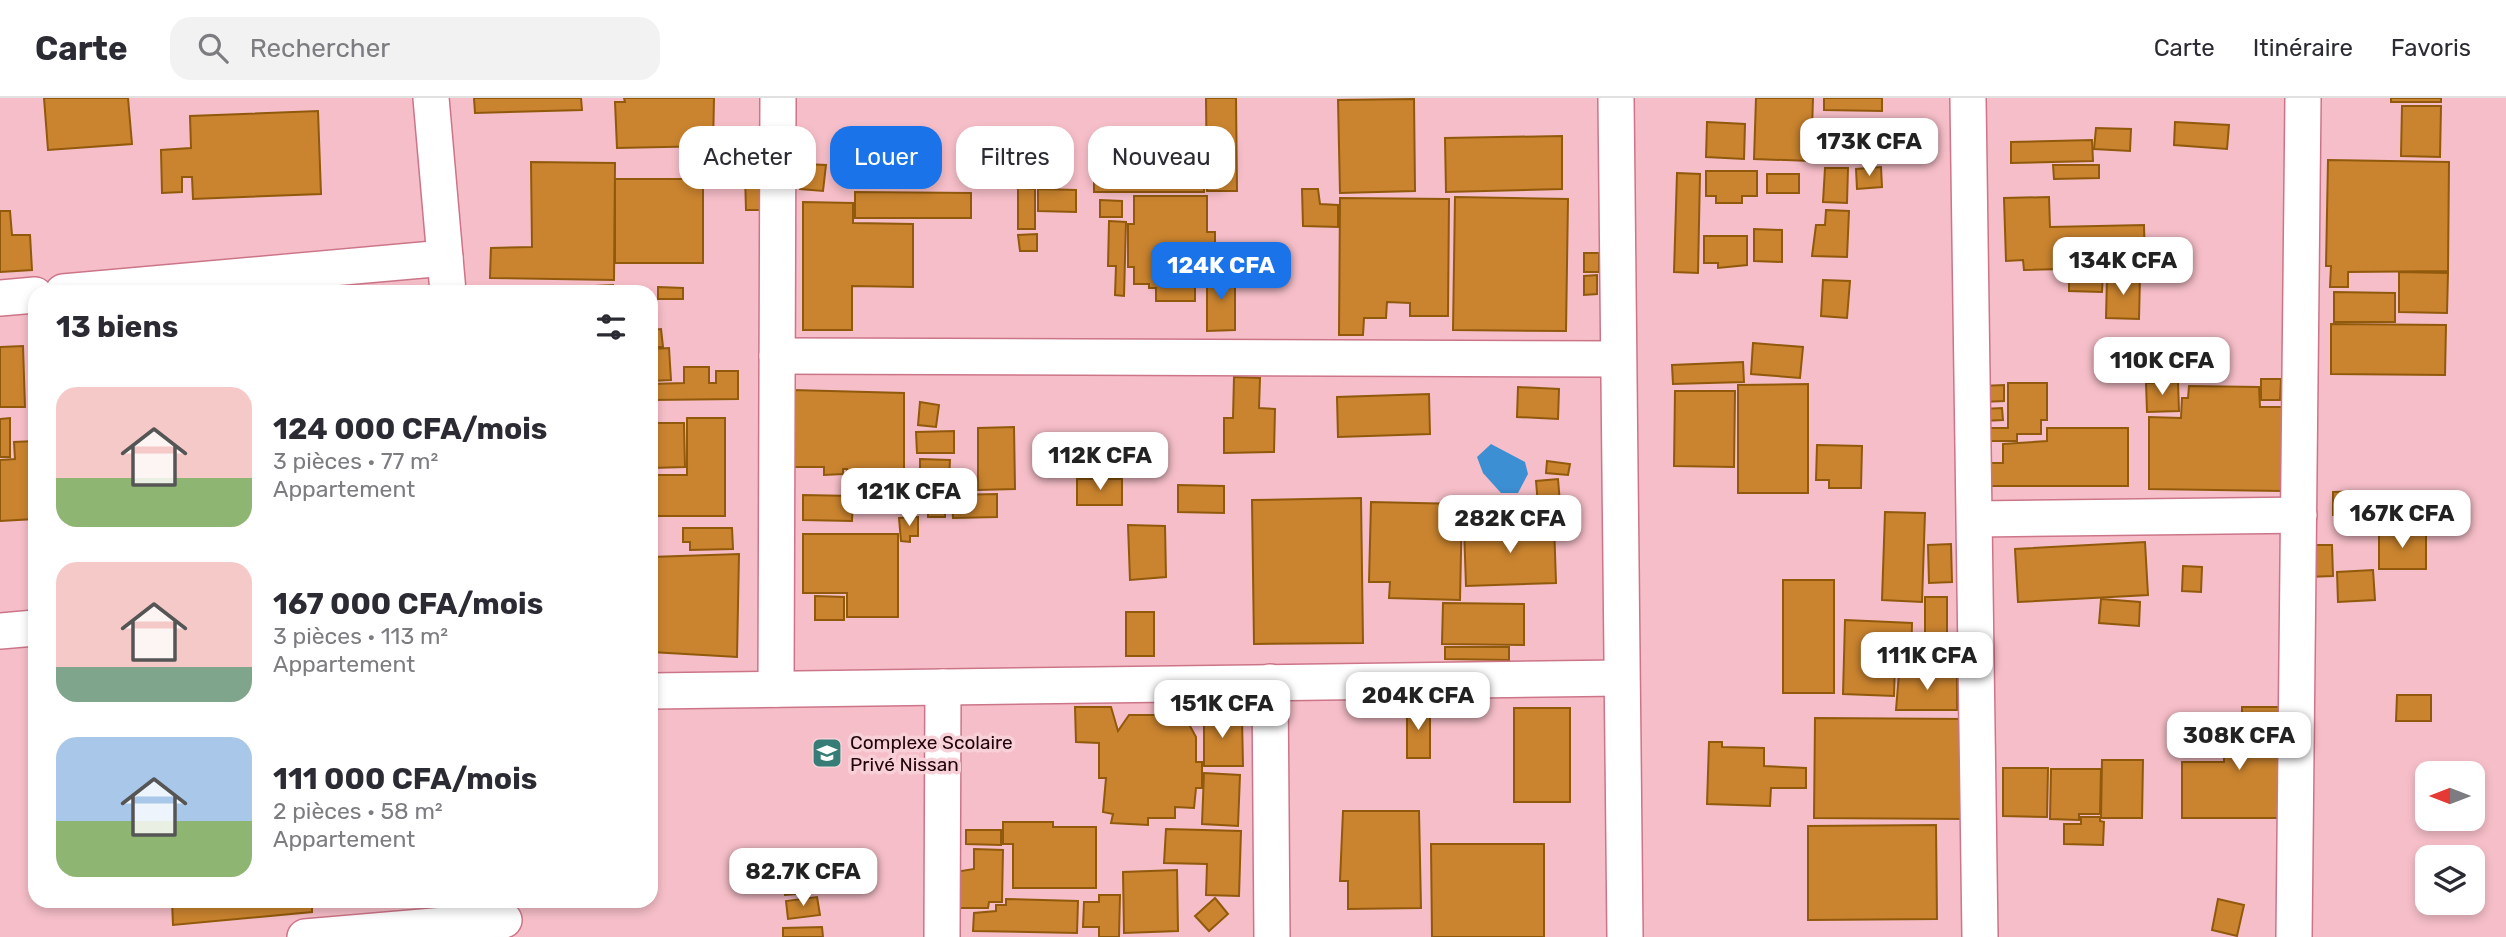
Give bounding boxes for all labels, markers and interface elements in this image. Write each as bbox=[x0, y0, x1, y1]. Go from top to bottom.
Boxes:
search box bbox=[170, 17, 660, 80]
text: Carte bbox=[35, 29, 128, 68]
icon: search bbox=[194, 29, 232, 67]
text: Rechercher bbox=[250, 33, 390, 64]
text: Carte bbox=[2154, 34, 2215, 62]
text: Itinéraire bbox=[2253, 34, 2353, 62]
text: Favoris bbox=[2391, 34, 2471, 62]
pin: 173K CFA bbox=[1797, 118, 1941, 178]
chip: Acheter bbox=[679, 126, 816, 189]
chip: Louer bbox=[830, 126, 942, 189]
chip: Filtres bbox=[956, 126, 1074, 189]
chip: Nouveau bbox=[1088, 126, 1235, 189]
text: 173K CFA bbox=[1816, 127, 1922, 155]
pin: 134K CFA bbox=[2051, 238, 2195, 297]
pin: 124K CFA bbox=[1149, 242, 1293, 302]
text: 134K CFA bbox=[2069, 246, 2177, 274]
text: 124K CFA bbox=[1167, 251, 1275, 279]
icon: filters bbox=[592, 308, 630, 346]
text: 13 biens bbox=[56, 309, 178, 345]
pin: 110K CFA bbox=[2090, 338, 2234, 397]
text: 110K CFA bbox=[2110, 346, 2214, 374]
text: 124 000 CFA/mois bbox=[273, 411, 547, 447]
icon: home bbox=[112, 415, 196, 499]
pin: 112K CFA bbox=[1028, 432, 1172, 492]
text: 112K CFA bbox=[1048, 441, 1152, 469]
text: 3 pièces · 77 m² bbox=[273, 447, 438, 475]
pin: 121K CFA bbox=[837, 468, 981, 528]
text: Appartement bbox=[273, 475, 415, 503]
text: 121K CFA bbox=[857, 477, 961, 505]
pin: 167K CFA bbox=[2330, 490, 2474, 550]
pin: 282K CFA bbox=[1438, 496, 1582, 555]
text: 167K CFA bbox=[2350, 499, 2454, 527]
text: 282K CFA bbox=[1454, 504, 1566, 532]
text: 167 000 CFA/mois bbox=[273, 586, 543, 622]
icon: home bbox=[112, 590, 196, 674]
text: 3 pièces · 113 m² bbox=[273, 622, 448, 650]
pin: 111K CFA bbox=[1855, 632, 1999, 692]
text: 111K CFA bbox=[1877, 641, 1977, 669]
text: Appartement bbox=[273, 650, 415, 678]
pin: 204K CFA bbox=[1346, 672, 1490, 732]
pin: 151K CFA bbox=[1150, 680, 1294, 740]
text: 204K CFA bbox=[1362, 681, 1474, 709]
text: 151K CFA bbox=[1170, 689, 1274, 717]
pin: 308K CFA bbox=[2167, 712, 2311, 772]
text: 308K CFA bbox=[2183, 721, 2295, 749]
place label: Complexe Scolaire Privé Nissan bbox=[850, 731, 1013, 776]
school or university icon: Complexe Scolaire Privé Nissan bbox=[810, 736, 844, 770]
text: 111 000 CFA/mois bbox=[273, 761, 537, 797]
north arrow bbox=[2415, 761, 2485, 831]
map controls bbox=[2415, 761, 2485, 915]
icon: home bbox=[112, 765, 196, 849]
text: 2 pièces · 58 m² bbox=[273, 797, 443, 825]
text: Appartement bbox=[273, 825, 415, 853]
button: layers bbox=[2415, 845, 2485, 915]
pin: 82.7K CFA bbox=[723, 848, 883, 908]
text: 82.7K CFA bbox=[745, 857, 861, 885]

